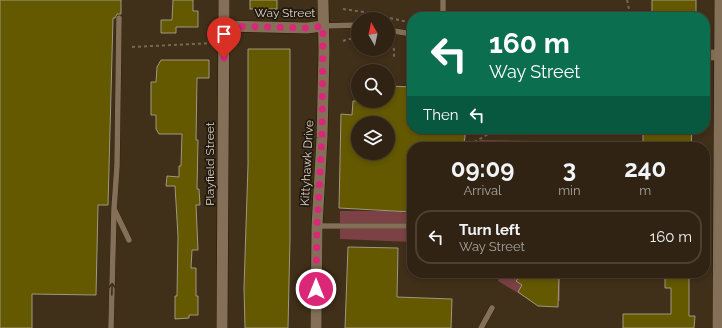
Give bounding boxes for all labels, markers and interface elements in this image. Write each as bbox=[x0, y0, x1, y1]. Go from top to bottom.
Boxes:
street label: Way Street bbox=[255, 6, 315, 20]
north arrow bbox=[351, 12, 395, 56]
map controls bbox=[351, 12, 395, 160]
pin bbox=[207, 17, 241, 58]
icon: arrive bbox=[213, 23, 235, 45]
text: 160 m bbox=[489, 27, 570, 60]
icon: left bbox=[423, 28, 475, 80]
text: Way Street bbox=[489, 61, 580, 82]
button: search bbox=[351, 64, 395, 108]
icon: left bbox=[466, 104, 488, 126]
text: Then bbox=[423, 106, 458, 124]
button: layers bbox=[351, 116, 395, 160]
street label: Kittyhawk Drive bbox=[298, 120, 316, 206]
street label: Playfield Street bbox=[203, 122, 217, 206]
text: 09:09 bbox=[451, 154, 514, 183]
text: 3 bbox=[563, 154, 576, 183]
text: 240 bbox=[624, 154, 666, 183]
text: Arrival bbox=[464, 183, 502, 198]
text: min bbox=[558, 183, 581, 198]
text: m bbox=[639, 183, 651, 198]
text: Turn left bbox=[459, 221, 520, 239]
icon: left bbox=[425, 226, 447, 248]
text: 160 m bbox=[650, 228, 692, 246]
text: Way Street bbox=[459, 239, 525, 254]
position arrow bbox=[295, 268, 337, 310]
one-way arrow bbox=[108, 283, 115, 296]

